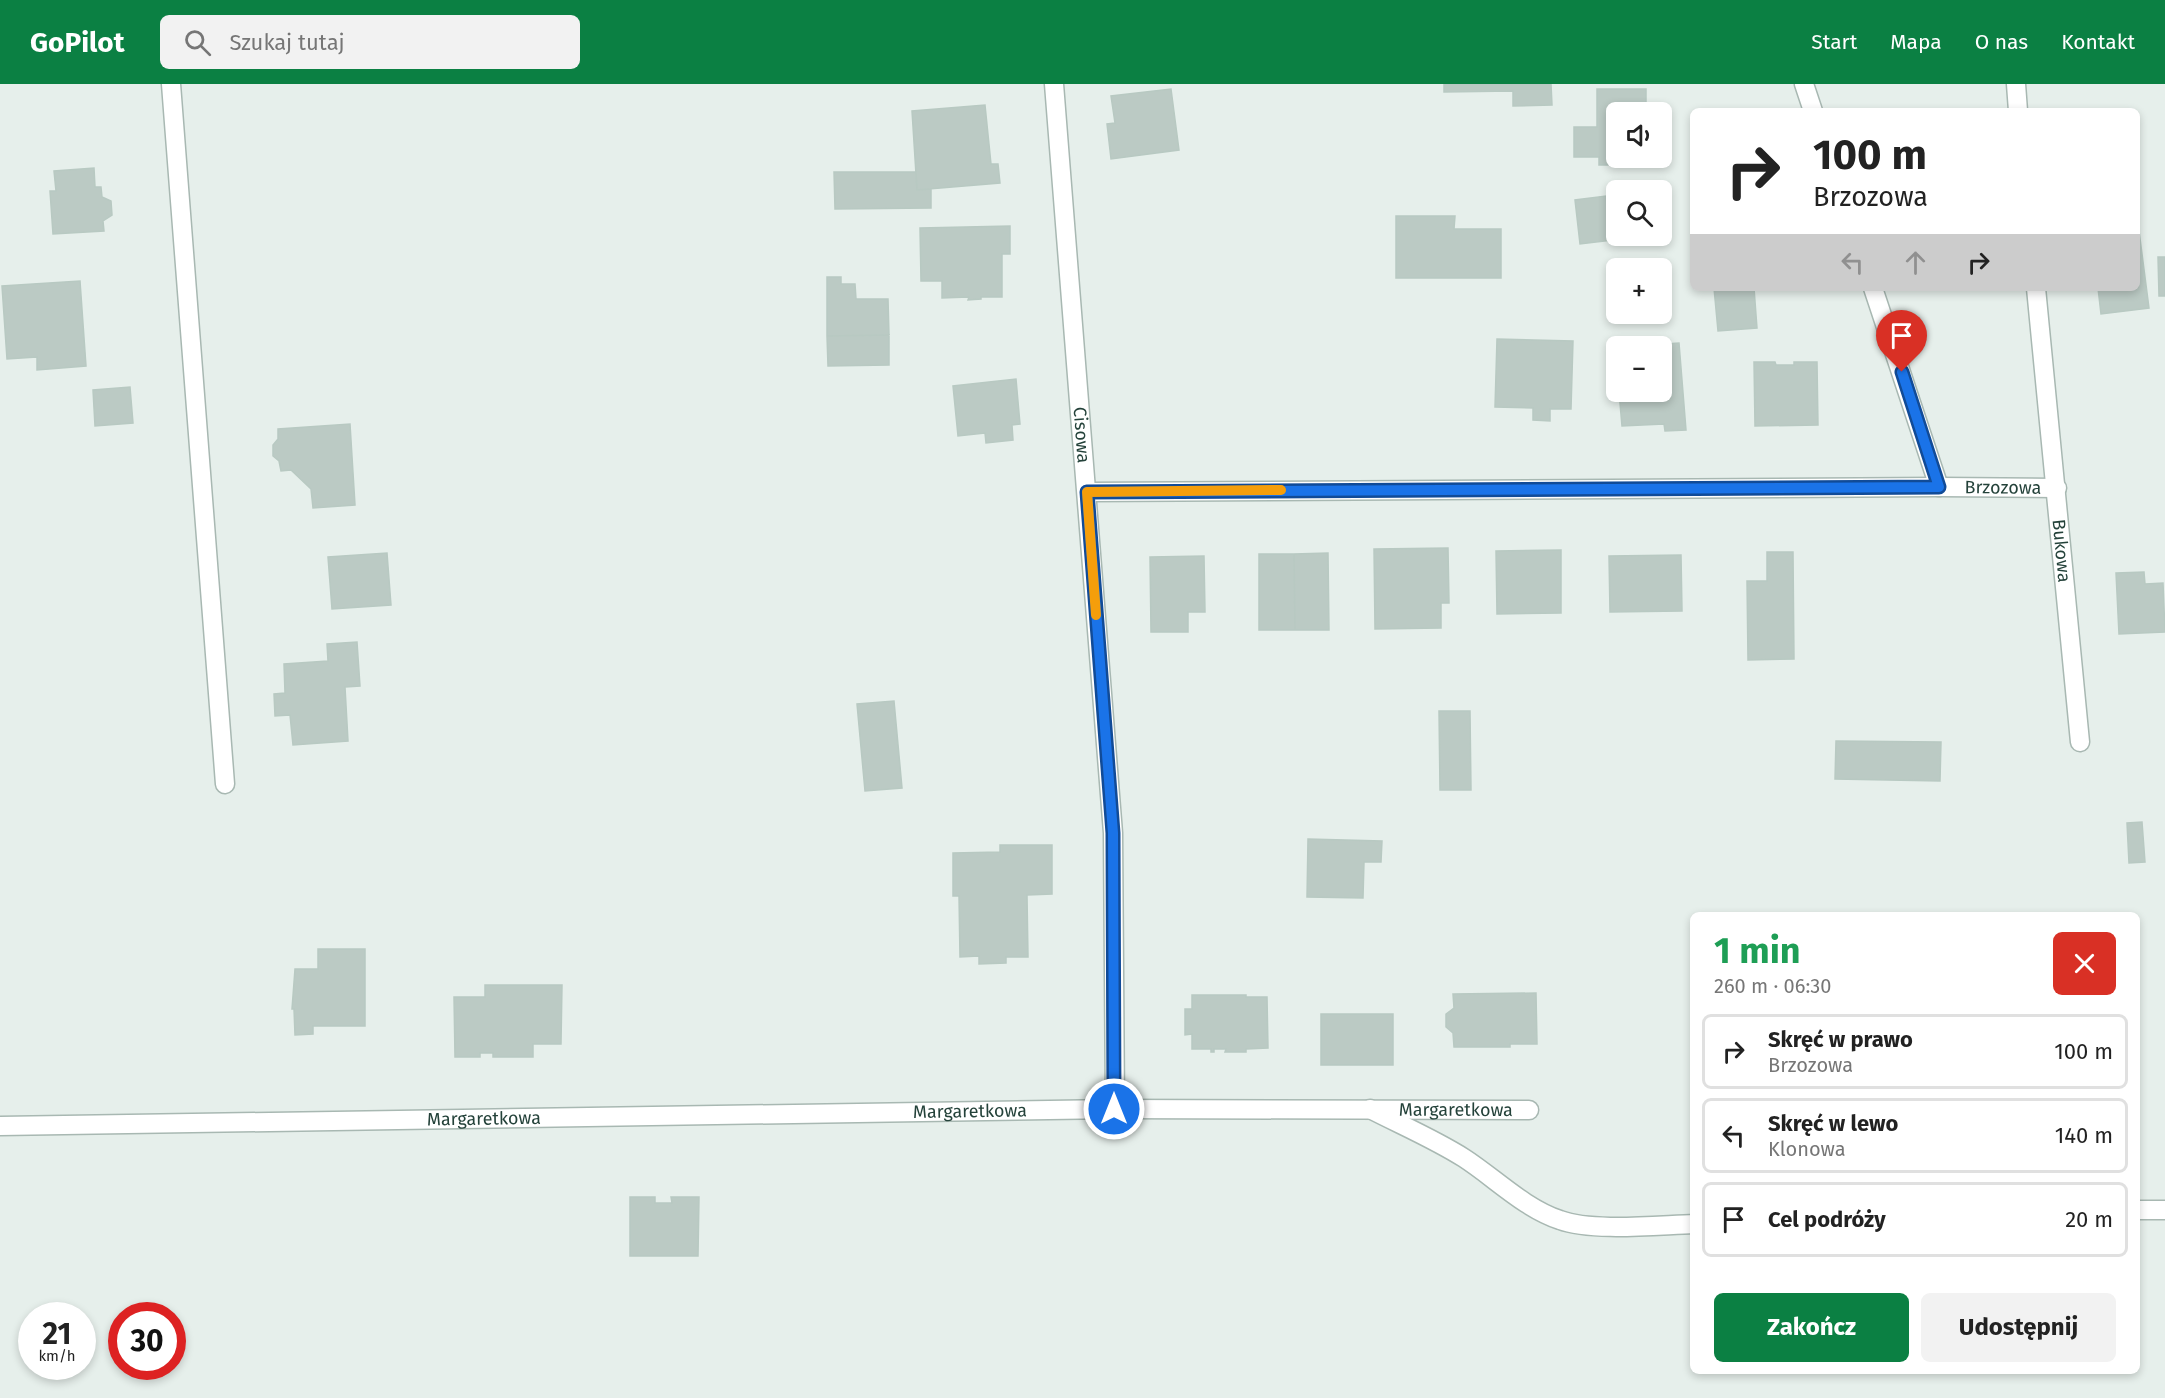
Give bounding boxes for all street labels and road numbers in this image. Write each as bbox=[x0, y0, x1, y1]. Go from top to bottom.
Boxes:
street label: Cisowa bbox=[1068, 406, 1095, 464]
street label: Brzozowa bbox=[1965, 476, 2041, 499]
street label: Bukowa bbox=[2047, 518, 2075, 583]
street label: Margaretkowa bbox=[913, 1099, 1027, 1123]
street label: Margaretkowa bbox=[1399, 1099, 1513, 1121]
street label: Margaretkowa bbox=[427, 1107, 541, 1130]

